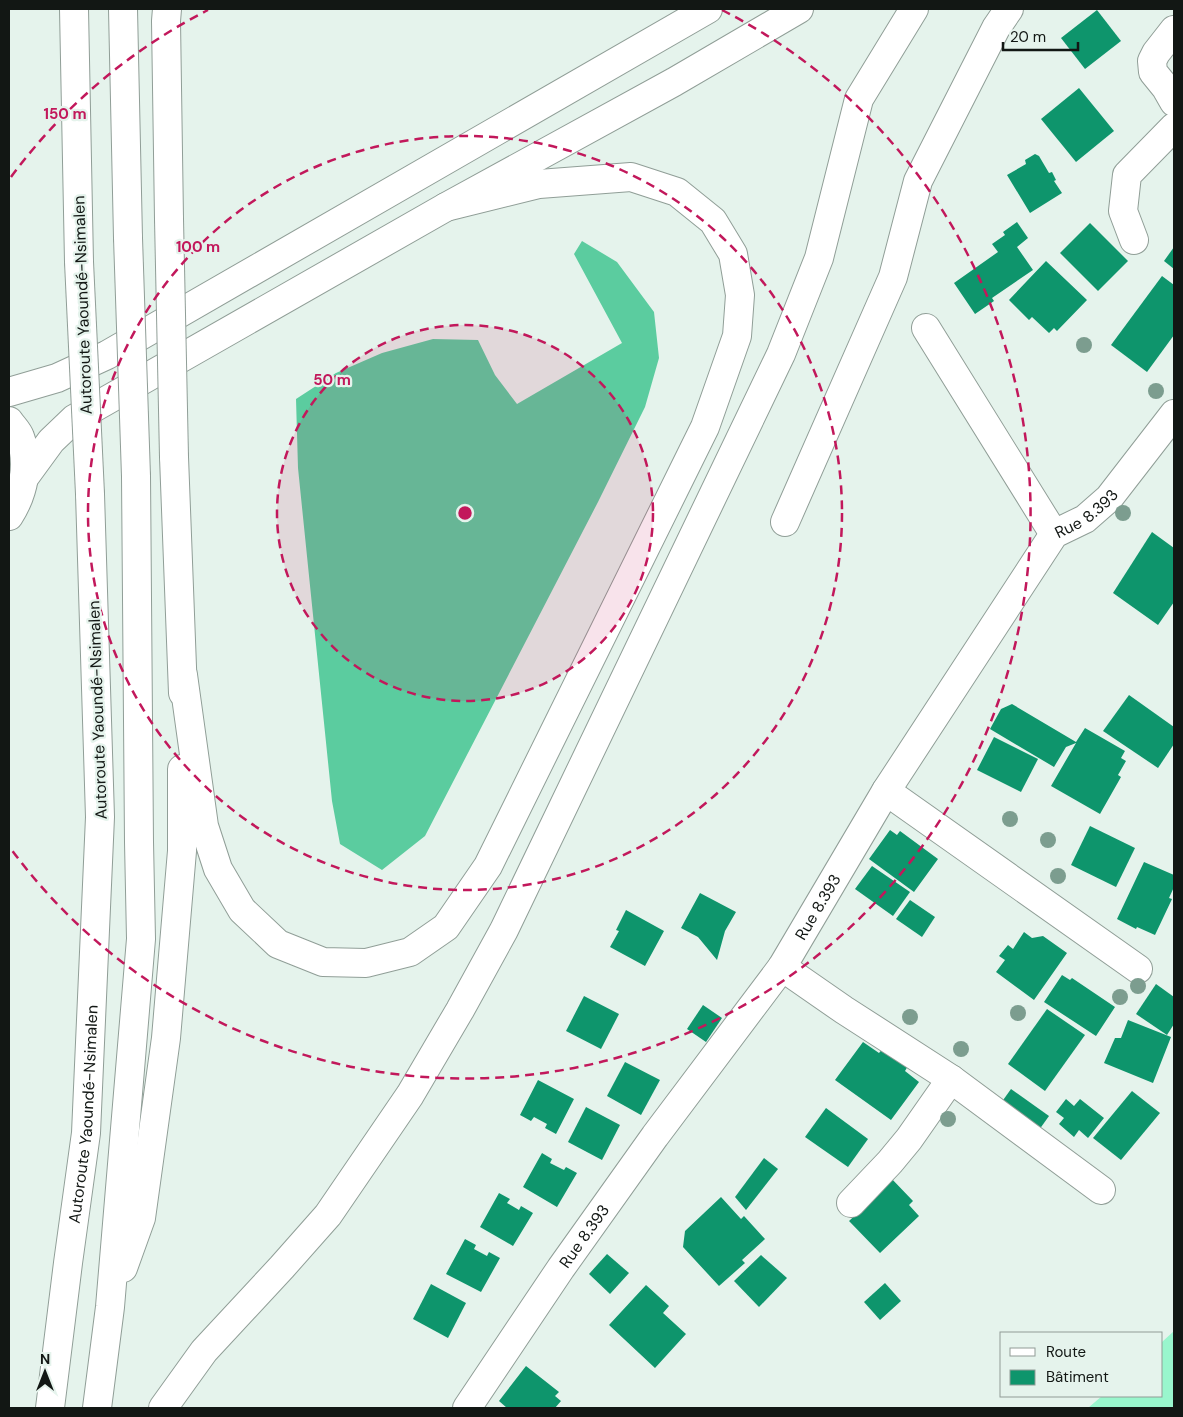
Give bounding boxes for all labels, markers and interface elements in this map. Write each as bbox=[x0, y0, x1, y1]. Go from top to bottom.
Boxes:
scale bar bbox=[1003, 20, 1078, 52]
text: 20 m bbox=[1010, 27, 1046, 47]
text: 150 m bbox=[44, 104, 87, 124]
street label: Autoroute Yaoundé-Nsimalen bbox=[68, 195, 97, 415]
text: 100 m bbox=[176, 237, 220, 257]
text: 50 m bbox=[313, 370, 351, 390]
street label: Rue 8.393 bbox=[1051, 485, 1123, 543]
centre of rings bbox=[456, 504, 474, 522]
street label: Autoroute Yaoundé-Nsimalen bbox=[83, 600, 112, 820]
street label: Rue 8.393 bbox=[790, 870, 846, 944]
street label: Autoroute Yaoundé-Nsimalen bbox=[64, 1004, 103, 1225]
street label: Rue 8.393 bbox=[554, 1200, 614, 1272]
legend bbox=[1000, 1332, 1163, 1397]
text: Route bbox=[1046, 1342, 1086, 1362]
north arrow bbox=[20, 1347, 70, 1397]
text: N bbox=[40, 1350, 50, 1368]
text: Bâtiment bbox=[1046, 1367, 1109, 1387]

